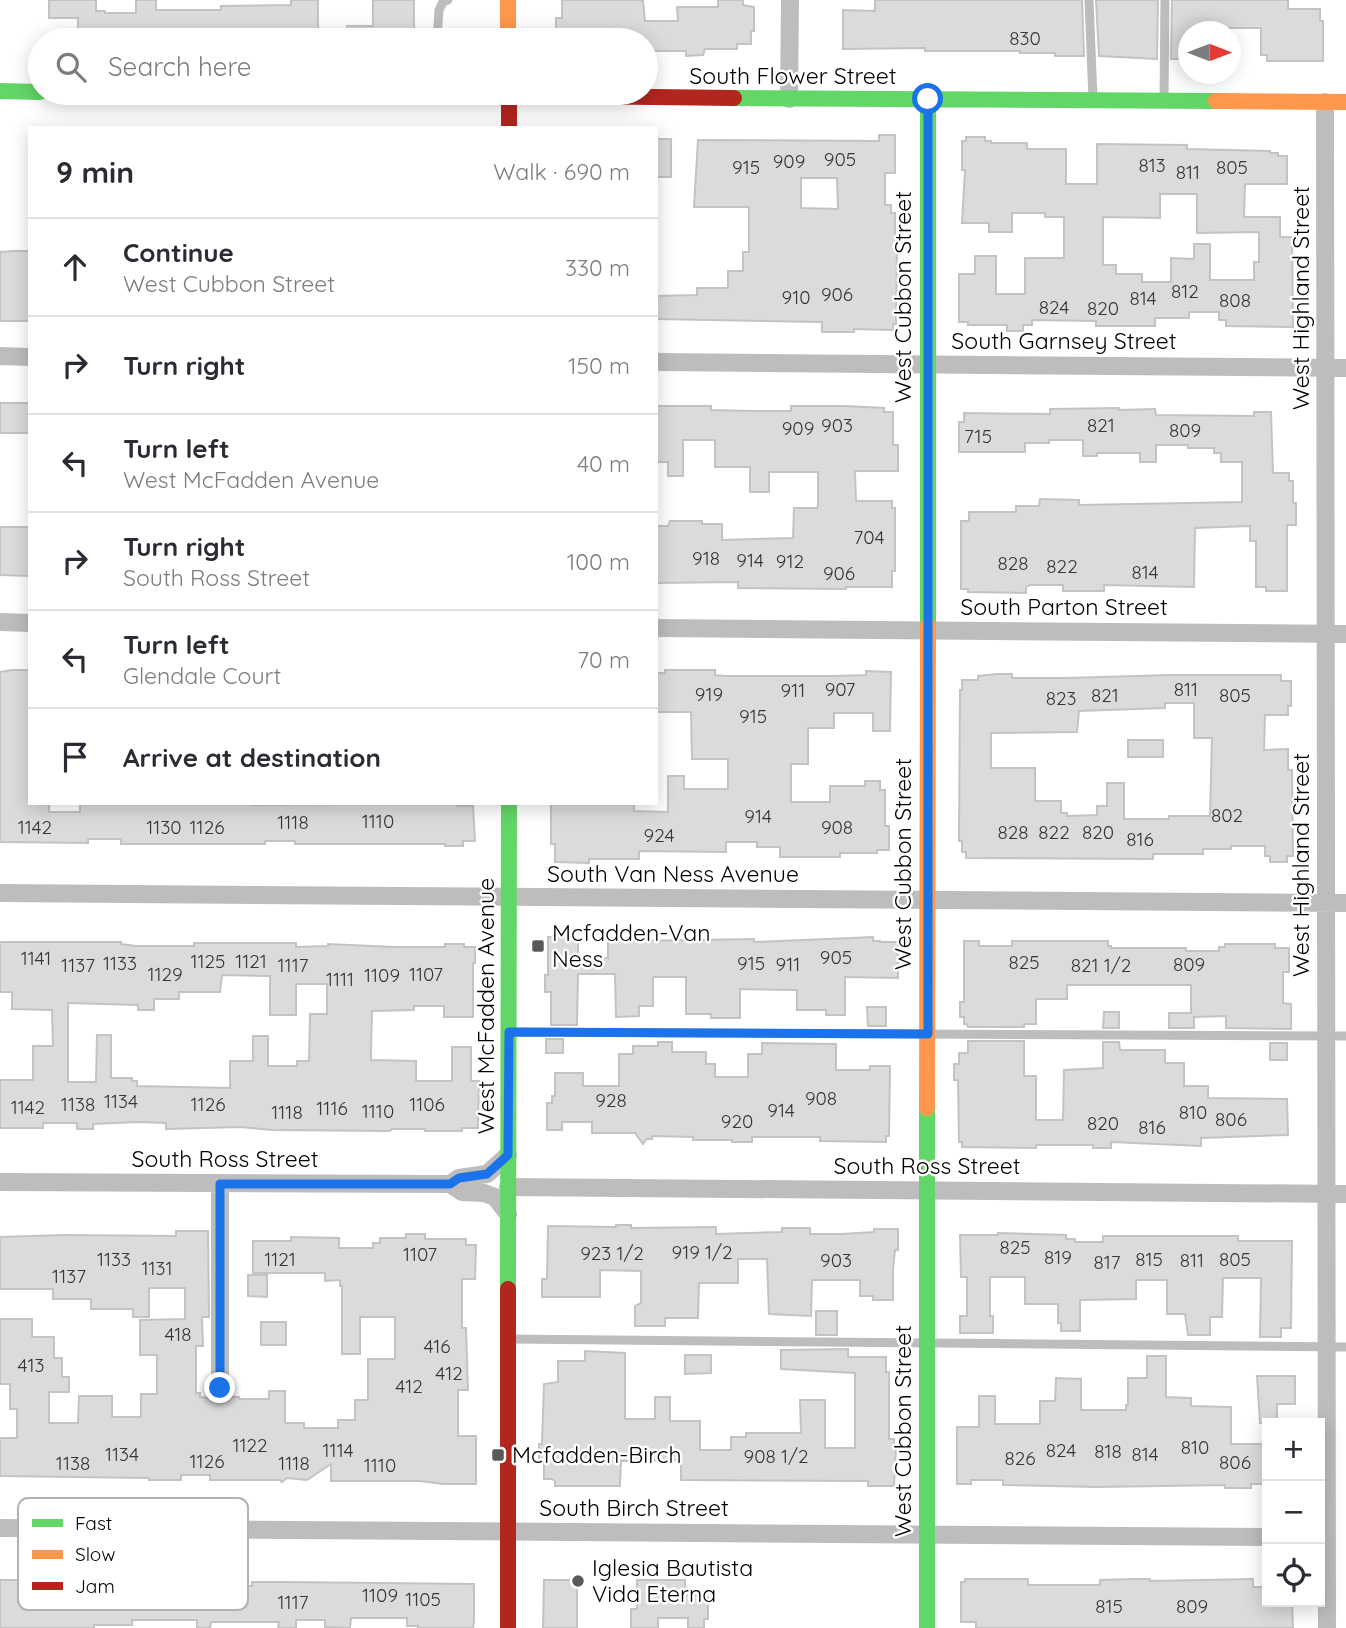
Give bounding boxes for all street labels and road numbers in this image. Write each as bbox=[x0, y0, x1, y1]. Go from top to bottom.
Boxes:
street label: South Flower Street bbox=[689, 61, 897, 90]
street label: West Highland Street bbox=[1286, 186, 1315, 410]
street label: West Cubbon Street bbox=[888, 191, 917, 403]
street label: South Garnsey Street bbox=[951, 326, 1177, 355]
street label: South Parton Street bbox=[960, 592, 1168, 621]
street label: West Highland Street bbox=[1286, 753, 1315, 977]
street label: West Cubbon Street bbox=[888, 758, 917, 970]
street label: South Van Ness Avenue bbox=[547, 859, 799, 888]
street label: West McFadden Avenue bbox=[471, 878, 500, 1134]
street label: South Ross Street bbox=[132, 1144, 319, 1173]
street label: South Ross Street bbox=[834, 1151, 1021, 1180]
street label: West Cubbon Street bbox=[888, 1325, 917, 1537]
street label: South Birch Street bbox=[539, 1493, 729, 1522]

